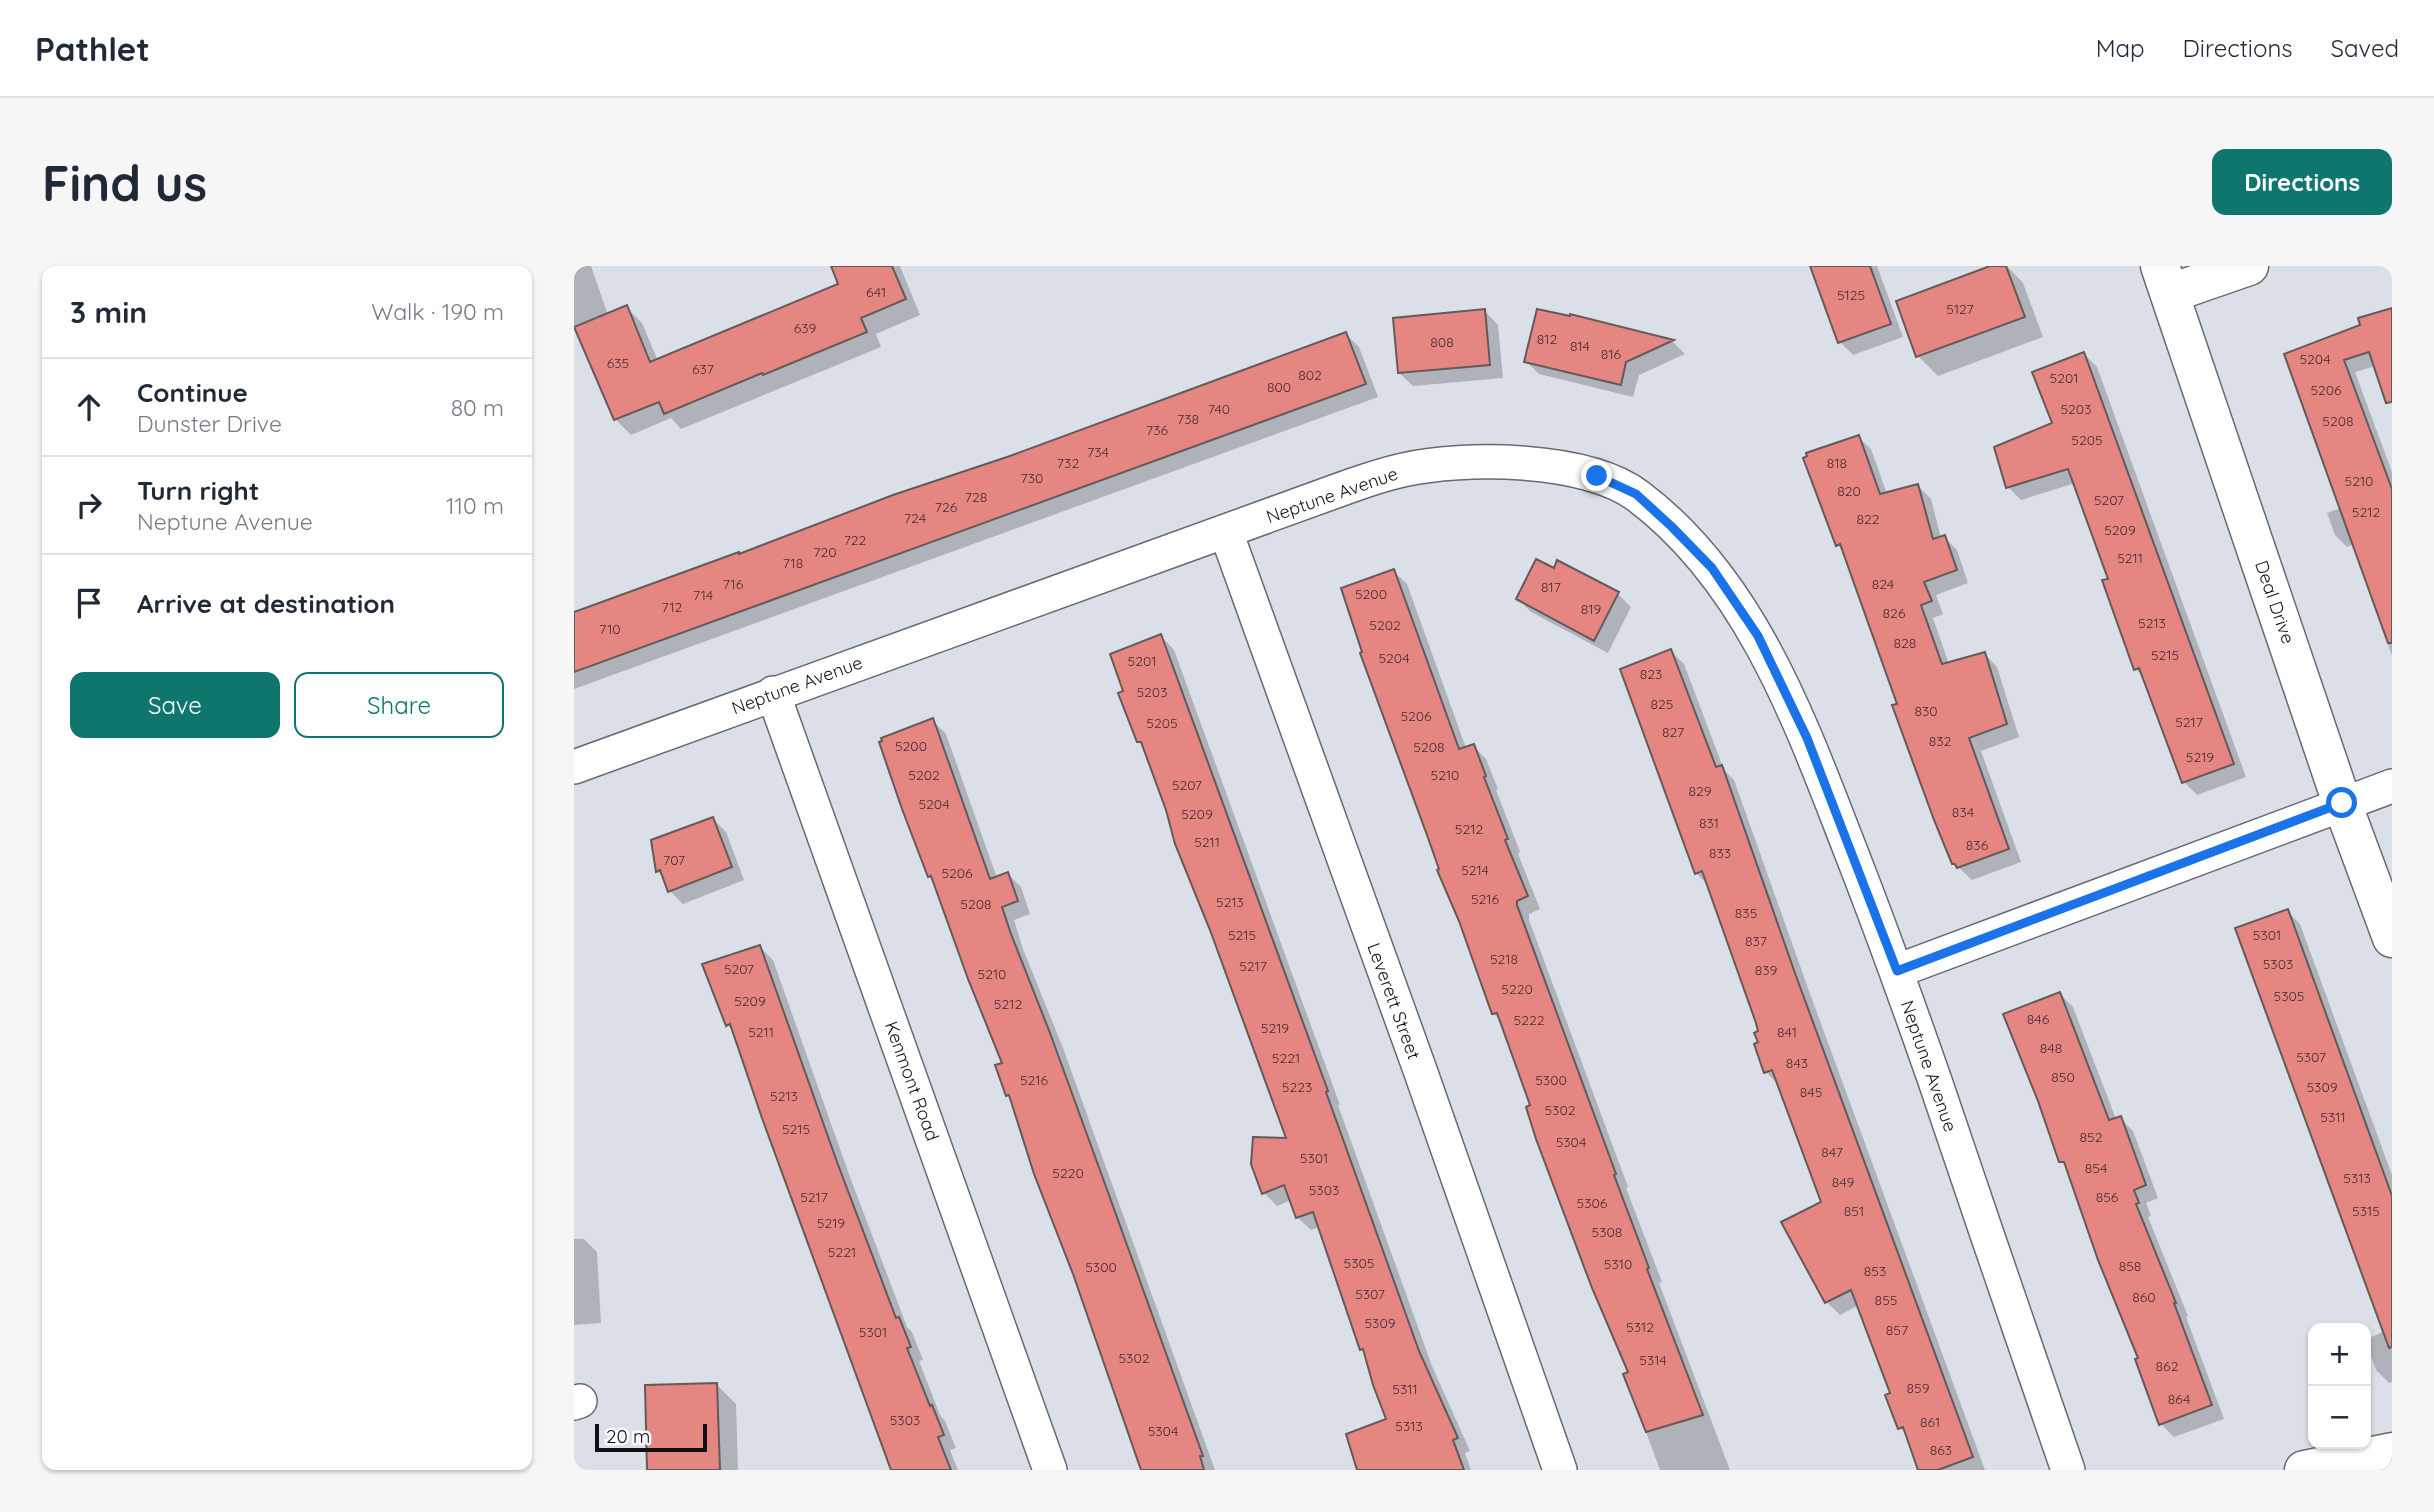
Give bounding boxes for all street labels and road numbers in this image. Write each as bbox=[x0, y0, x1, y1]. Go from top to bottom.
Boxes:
street label: Neptune Avenue bbox=[1263, 462, 1401, 528]
street label: Deal Drive bbox=[2250, 557, 2300, 647]
street label: Neptune Avenue bbox=[728, 651, 866, 719]
street label: Leverett Street bbox=[1362, 940, 1426, 1062]
street label: Neptune Avenue bbox=[1896, 997, 1962, 1135]
street label: Kenmont Road bbox=[880, 1018, 944, 1144]

